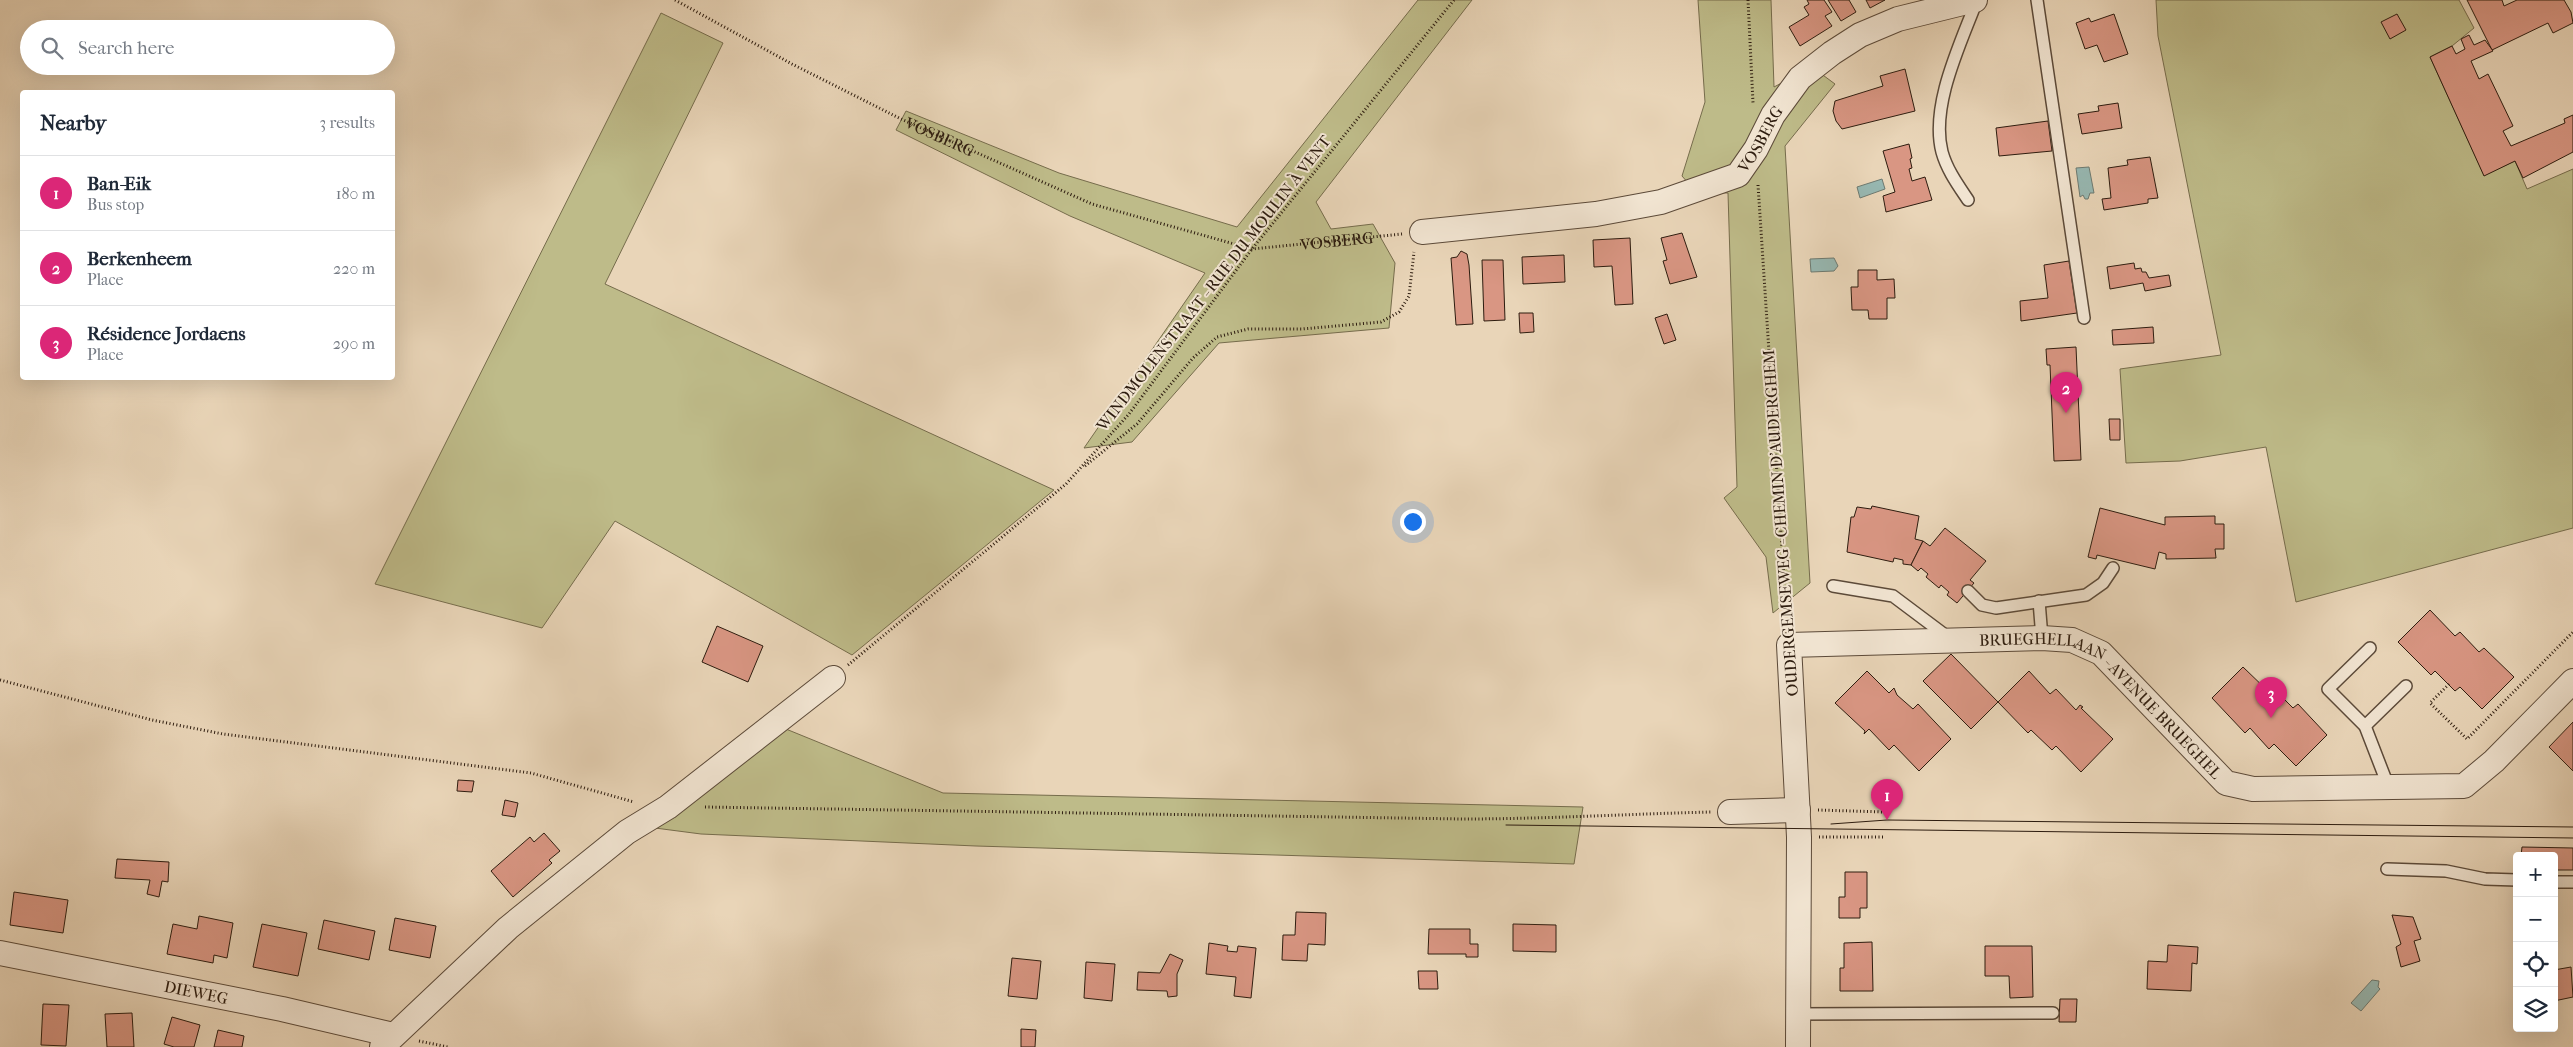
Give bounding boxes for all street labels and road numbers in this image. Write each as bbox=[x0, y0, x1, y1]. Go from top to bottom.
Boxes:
street label: VOSBERG bbox=[1733, 102, 1787, 177]
street label: VOSBERG bbox=[901, 113, 977, 160]
street label: WINDMOLENSTRAAT - RUE DU MOULIN À VENT bbox=[1091, 131, 1335, 436]
street label: VOSBERG bbox=[1298, 228, 1374, 254]
street label: OUDERGEMSEWEG - CHEMIN D'AUDERGHEM bbox=[1759, 349, 1802, 697]
street label: BRUEGHELLAAN - AVENUE BRUEGHEL bbox=[1979, 629, 2226, 783]
street label: DIEWEG bbox=[162, 977, 230, 1008]

